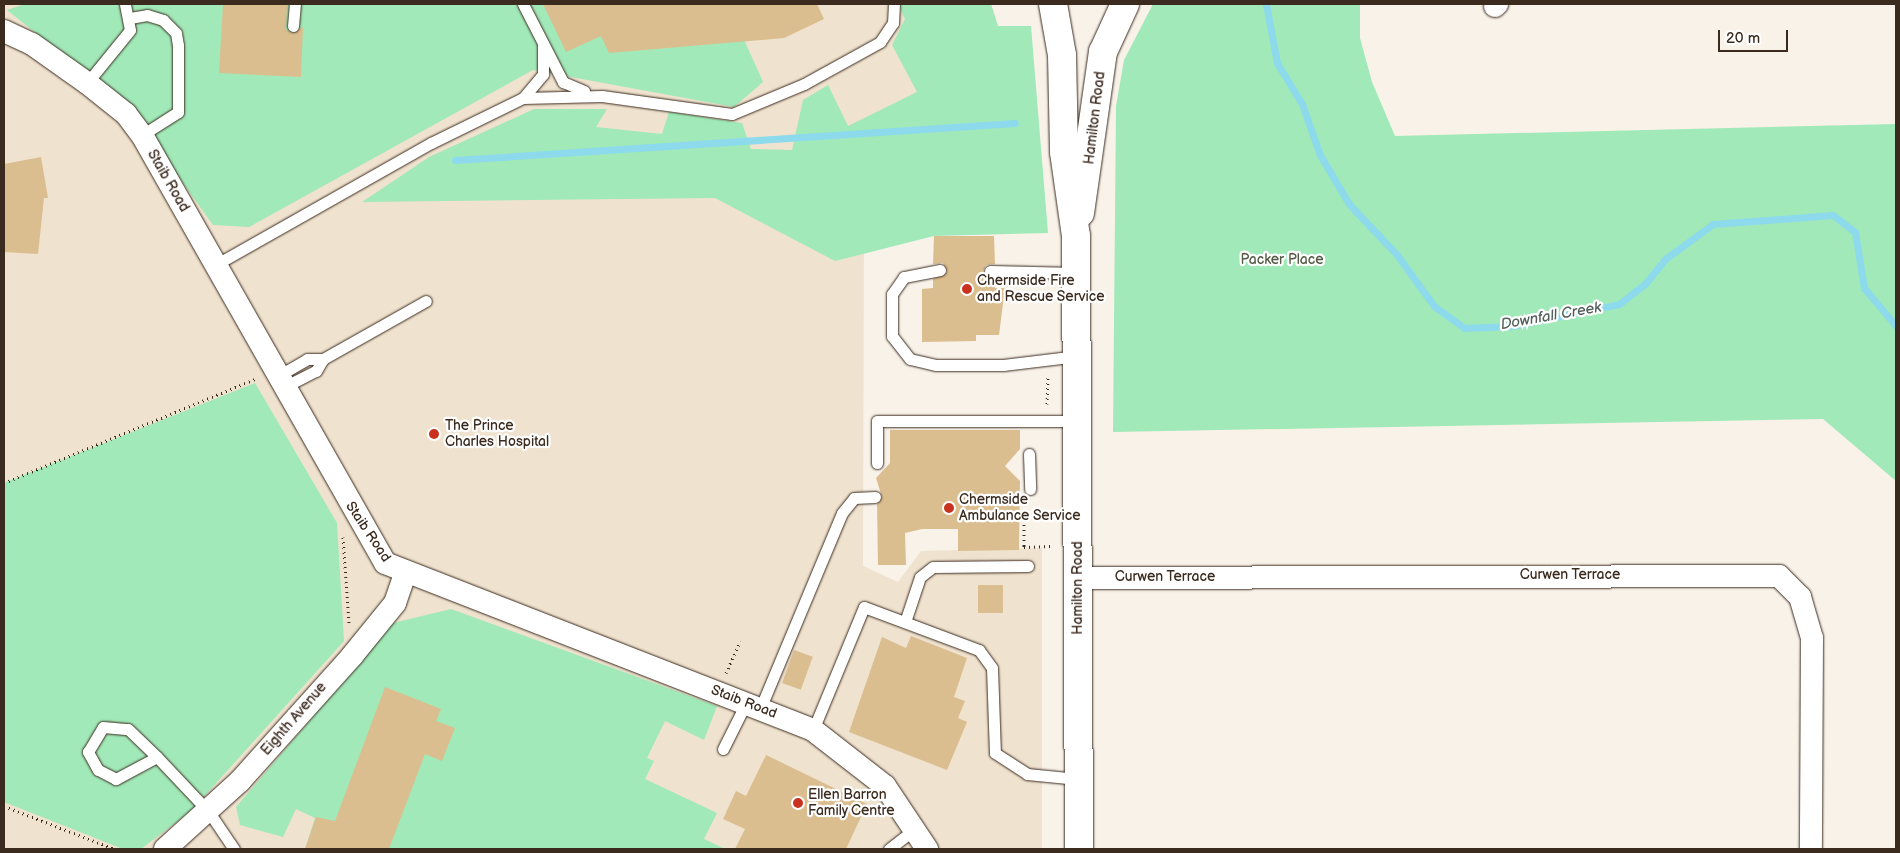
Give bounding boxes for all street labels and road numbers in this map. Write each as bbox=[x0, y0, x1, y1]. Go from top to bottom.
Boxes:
street label: Hamilton Road bbox=[1081, 71, 1109, 165]
street label: Staib Road bbox=[143, 147, 193, 215]
street label: Staib Road bbox=[342, 499, 394, 565]
street label: Hamilton Road bbox=[1070, 541, 1086, 635]
street label: Curwen Terrace bbox=[1520, 567, 1620, 583]
street label: Curwen Terrace bbox=[1115, 569, 1215, 585]
street label: Eighth Avenue bbox=[258, 679, 330, 759]
street label: Staib Road bbox=[709, 682, 779, 722]

